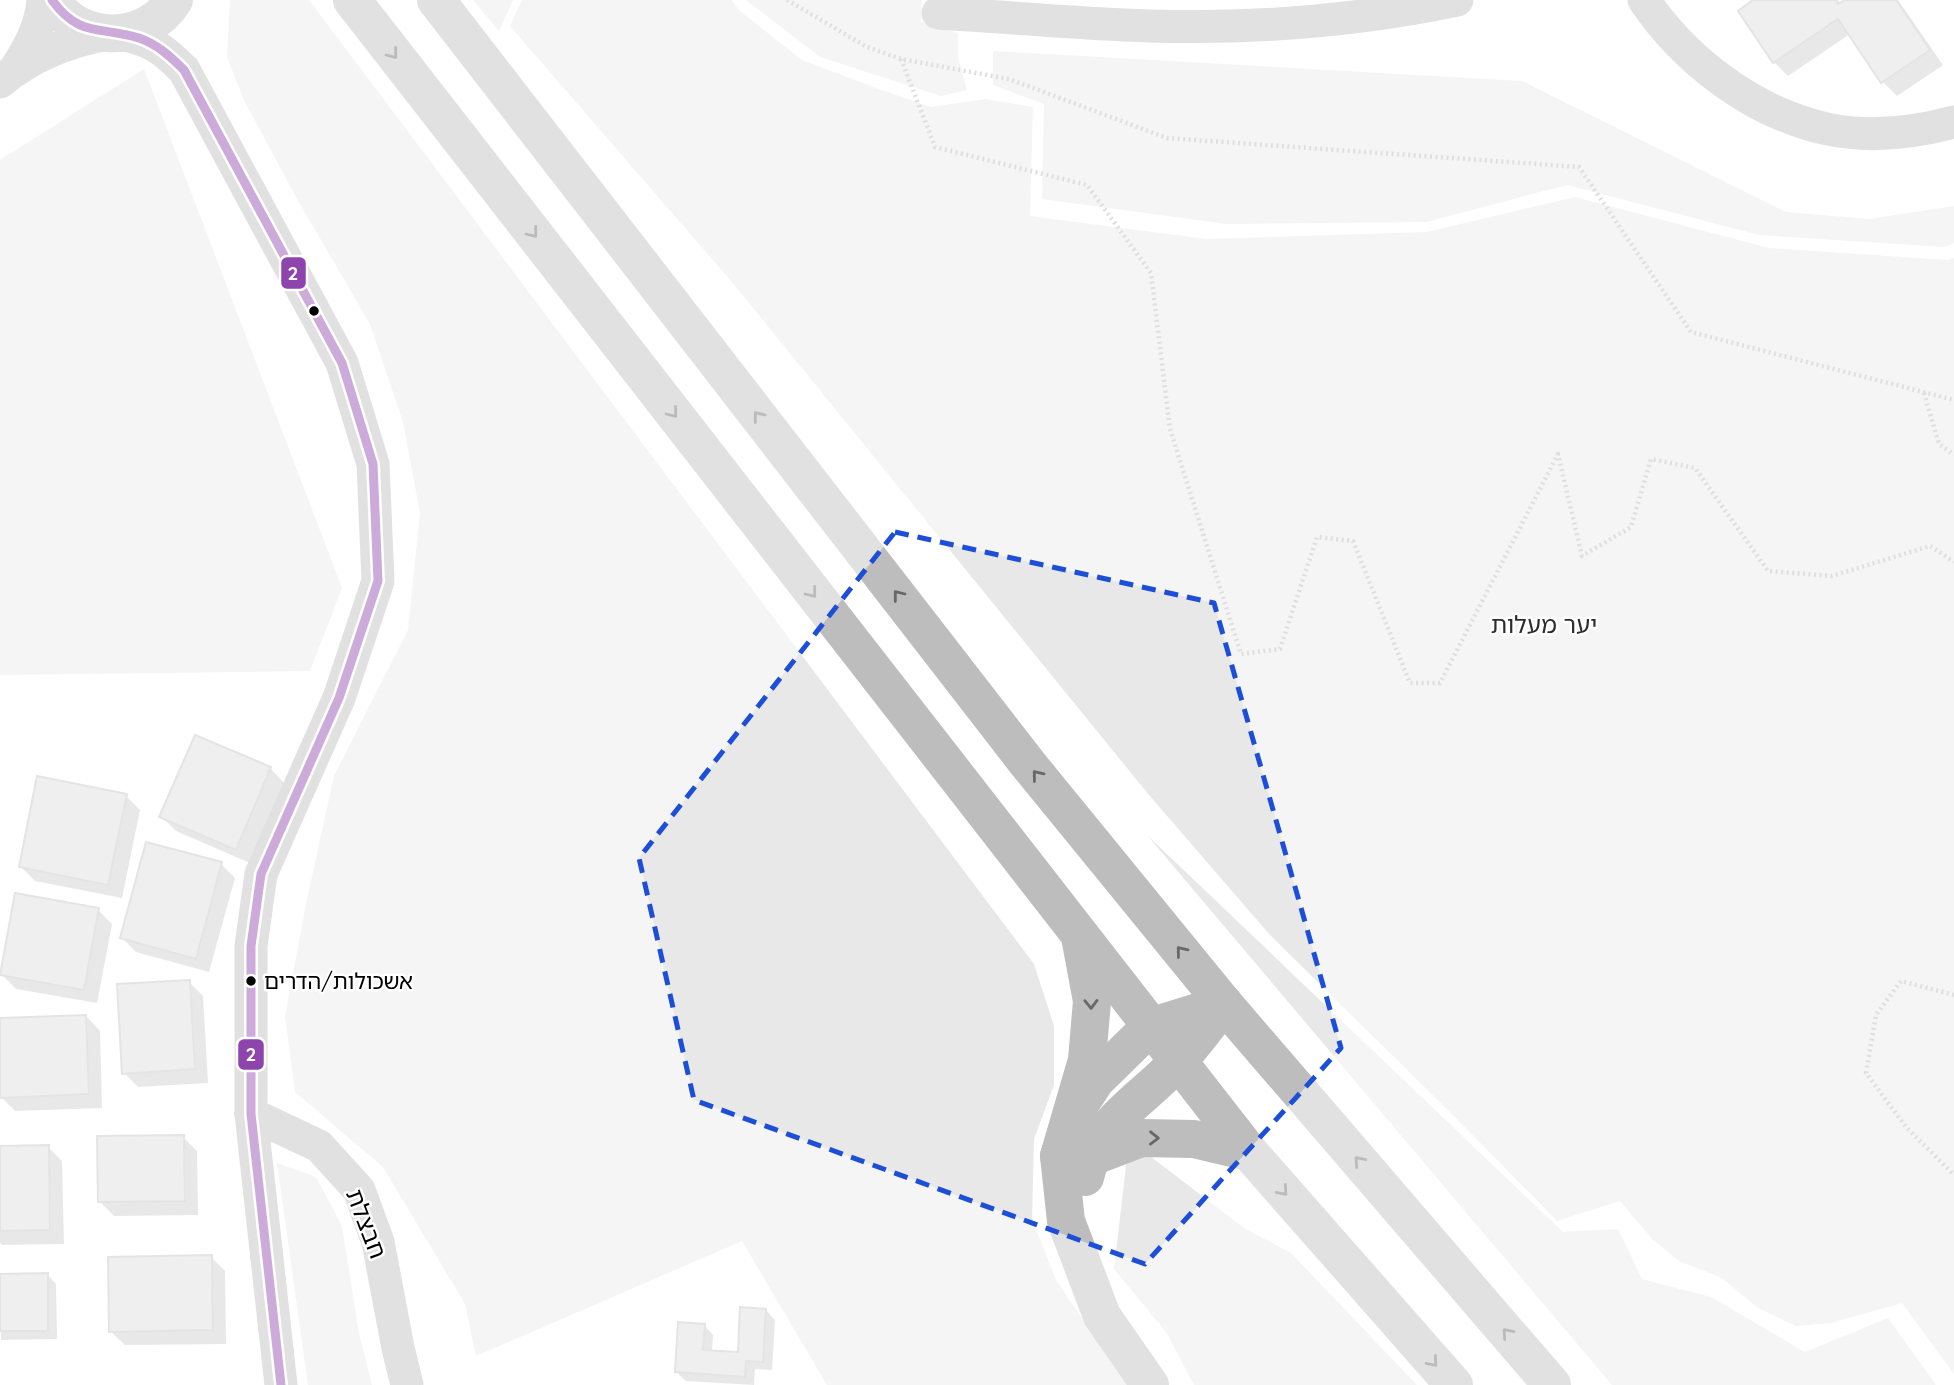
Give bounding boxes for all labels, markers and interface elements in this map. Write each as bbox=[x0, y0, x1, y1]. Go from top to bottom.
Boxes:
one-way arrow bbox=[385, 46, 398, 59]
one-way arrow bbox=[525, 226, 538, 238]
line badge: 2 bbox=[280, 256, 307, 290]
text: 2 bbox=[288, 261, 298, 285]
unlabelled marker bbox=[307, 304, 321, 318]
one-way arrow bbox=[664, 405, 677, 418]
one-way arrow bbox=[754, 411, 767, 423]
one-way arrow bbox=[804, 585, 817, 597]
one-way arrow bbox=[893, 591, 906, 603]
park label: יער מעלות bbox=[1491, 609, 1597, 639]
one-way arrow bbox=[1033, 771, 1046, 783]
one-way arrow bbox=[1177, 947, 1189, 960]
place label: אשכולות/הדרים bbox=[264, 967, 413, 995]
marker: אשכולות/הדרים bbox=[244, 974, 258, 988]
one-way arrow bbox=[1083, 999, 1098, 1010]
line badge: 2 bbox=[237, 1038, 265, 1071]
text: 2 bbox=[246, 1042, 256, 1066]
one-way arrow bbox=[1149, 1130, 1159, 1146]
one-way arrow bbox=[1355, 1156, 1367, 1169]
one-way arrow bbox=[1275, 1182, 1287, 1195]
street label: חבצלת bbox=[340, 1185, 394, 1263]
one-way arrow bbox=[1503, 1329, 1515, 1342]
one-way arrow bbox=[1425, 1353, 1437, 1366]

